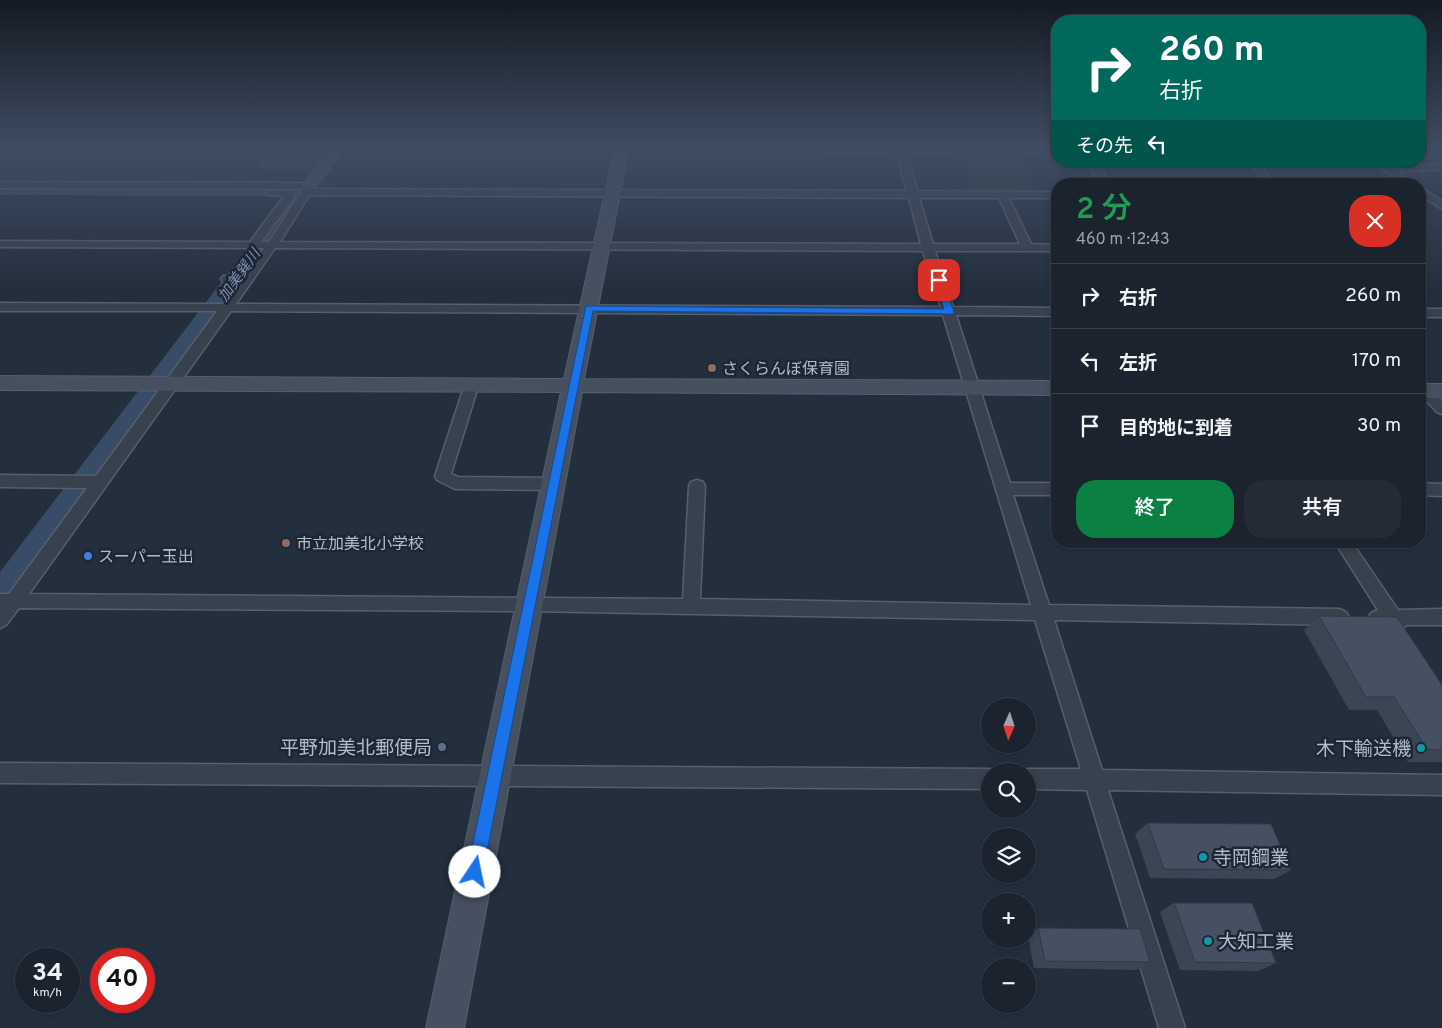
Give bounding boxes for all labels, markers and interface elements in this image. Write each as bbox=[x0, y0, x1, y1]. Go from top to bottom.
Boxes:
text: 260 m bbox=[1159, 29, 1264, 73]
icon: right bbox=[1076, 35, 1141, 100]
text: 右折 bbox=[1159, 79, 1203, 106]
icon: left bbox=[1143, 130, 1171, 158]
text: その先 bbox=[1076, 135, 1133, 159]
text: 2 分 bbox=[1076, 192, 1132, 229]
button: close bbox=[1349, 195, 1401, 247]
text: 460 m · 12:43 bbox=[1076, 230, 1170, 250]
water label: 加美巽川 bbox=[215, 244, 267, 306]
pin bbox=[918, 259, 960, 301]
icon: arrive bbox=[925, 266, 953, 294]
icon: right bbox=[1076, 282, 1104, 310]
text: 260 m bbox=[1345, 284, 1401, 308]
text: 右折 bbox=[1119, 287, 1157, 311]
icon: left bbox=[1076, 347, 1104, 375]
text: 170 m bbox=[1352, 349, 1401, 373]
text: 左折 bbox=[1119, 352, 1157, 376]
place label: さくらんぼ保育園 bbox=[722, 360, 850, 380]
marker: さくらんぼ保育園 bbox=[706, 362, 718, 374]
icon: arrive bbox=[1076, 412, 1104, 440]
text: 30 m bbox=[1357, 414, 1401, 438]
text: 目的地に到着 bbox=[1119, 417, 1233, 441]
button: 終了 bbox=[1076, 480, 1234, 538]
button: 共有 bbox=[1244, 480, 1401, 538]
place label: 市立加美北小学校 bbox=[296, 535, 424, 555]
marker: 市立加美北小学校 bbox=[280, 537, 292, 549]
place label: スーパー玉出 bbox=[98, 548, 194, 568]
marker: スーパー玉出 bbox=[82, 550, 94, 562]
north arrow bbox=[981, 698, 1036, 752]
map controls bbox=[981, 698, 1036, 1013]
place label: 平野加美北郵便局 bbox=[280, 737, 432, 761]
place label: 木下輸送機 bbox=[1316, 738, 1411, 762]
marker: 平野加美北郵便局 bbox=[436, 741, 448, 753]
marker: 木下輸送機 bbox=[1415, 742, 1427, 754]
button: search bbox=[981, 763, 1036, 818]
button: layers bbox=[981, 828, 1036, 883]
position arrow bbox=[448, 845, 500, 897]
place label: 寺岡鋼業 bbox=[1213, 847, 1289, 871]
marker: 寺岡鋼業 bbox=[1197, 851, 1209, 863]
button: + bbox=[981, 893, 1036, 948]
place label: 大知工業 bbox=[1218, 931, 1294, 955]
marker: 大知工業 bbox=[1202, 935, 1214, 947]
speed limit sign: 40 bbox=[90, 948, 155, 1013]
text: 34 bbox=[32, 958, 63, 990]
button: − bbox=[981, 958, 1036, 1013]
text: km/h bbox=[33, 985, 62, 1001]

